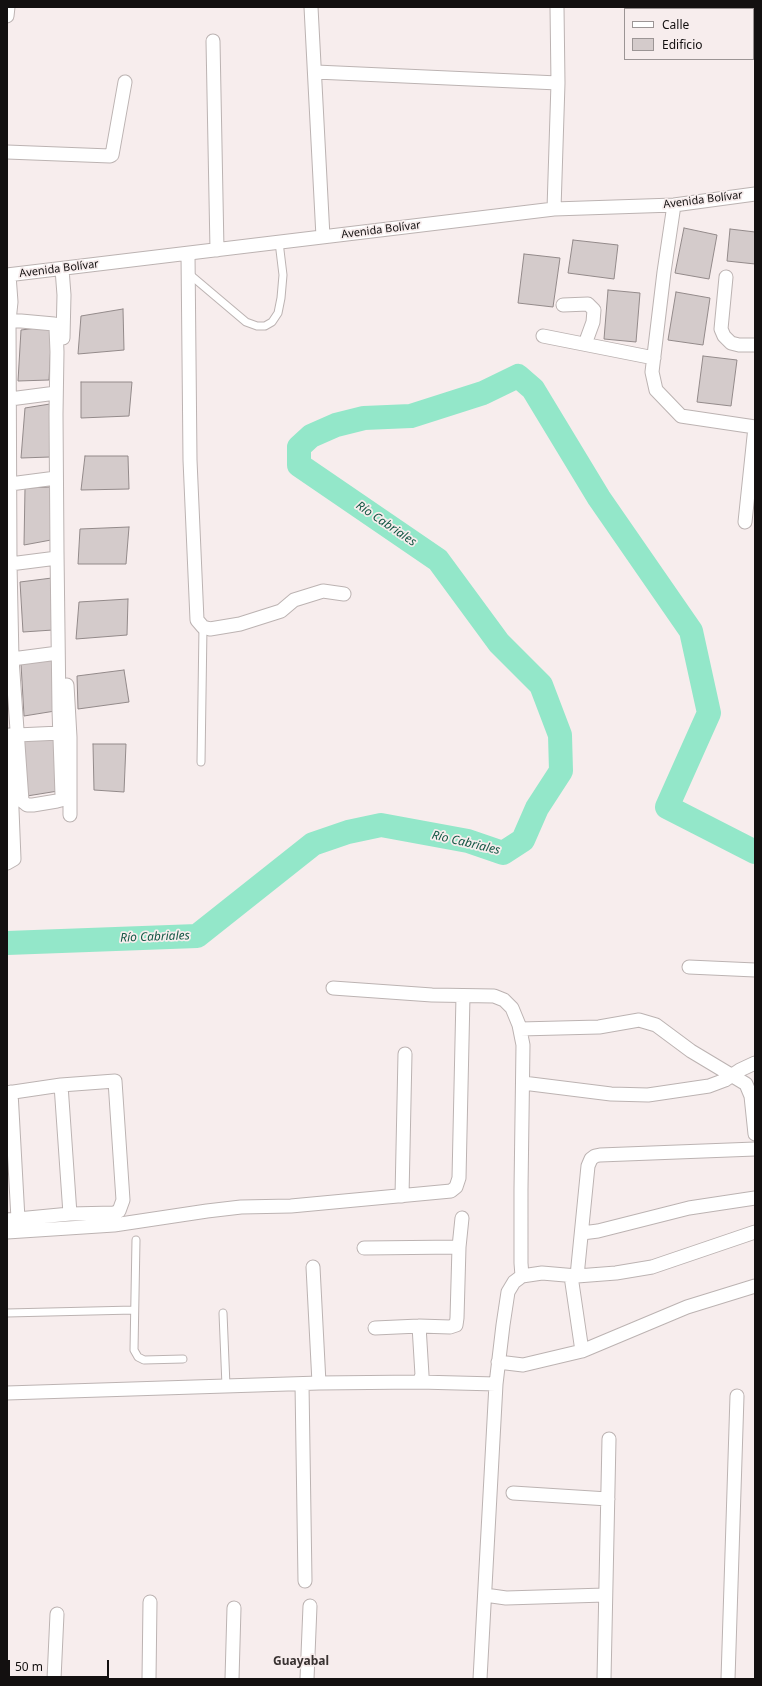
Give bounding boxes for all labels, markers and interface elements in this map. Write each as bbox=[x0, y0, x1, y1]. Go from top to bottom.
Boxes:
legend bbox=[624, 8, 754, 60]
text: Calle bbox=[662, 16, 689, 33]
text: Edificio bbox=[662, 36, 703, 53]
street label: Avenida Bolívar bbox=[662, 189, 744, 211]
street label: Avenida Bolívar bbox=[340, 219, 422, 241]
street label: Avenida Bolívar bbox=[18, 258, 100, 280]
water label: Río Cabriales bbox=[353, 499, 419, 549]
water label: Río Cabriales bbox=[430, 828, 502, 858]
water label: Río Cabriales bbox=[120, 929, 190, 945]
scale bar bbox=[10, 1652, 111, 1678]
district label: Guayabal bbox=[273, 1655, 329, 1669]
text: 50 m bbox=[15, 1658, 43, 1675]

